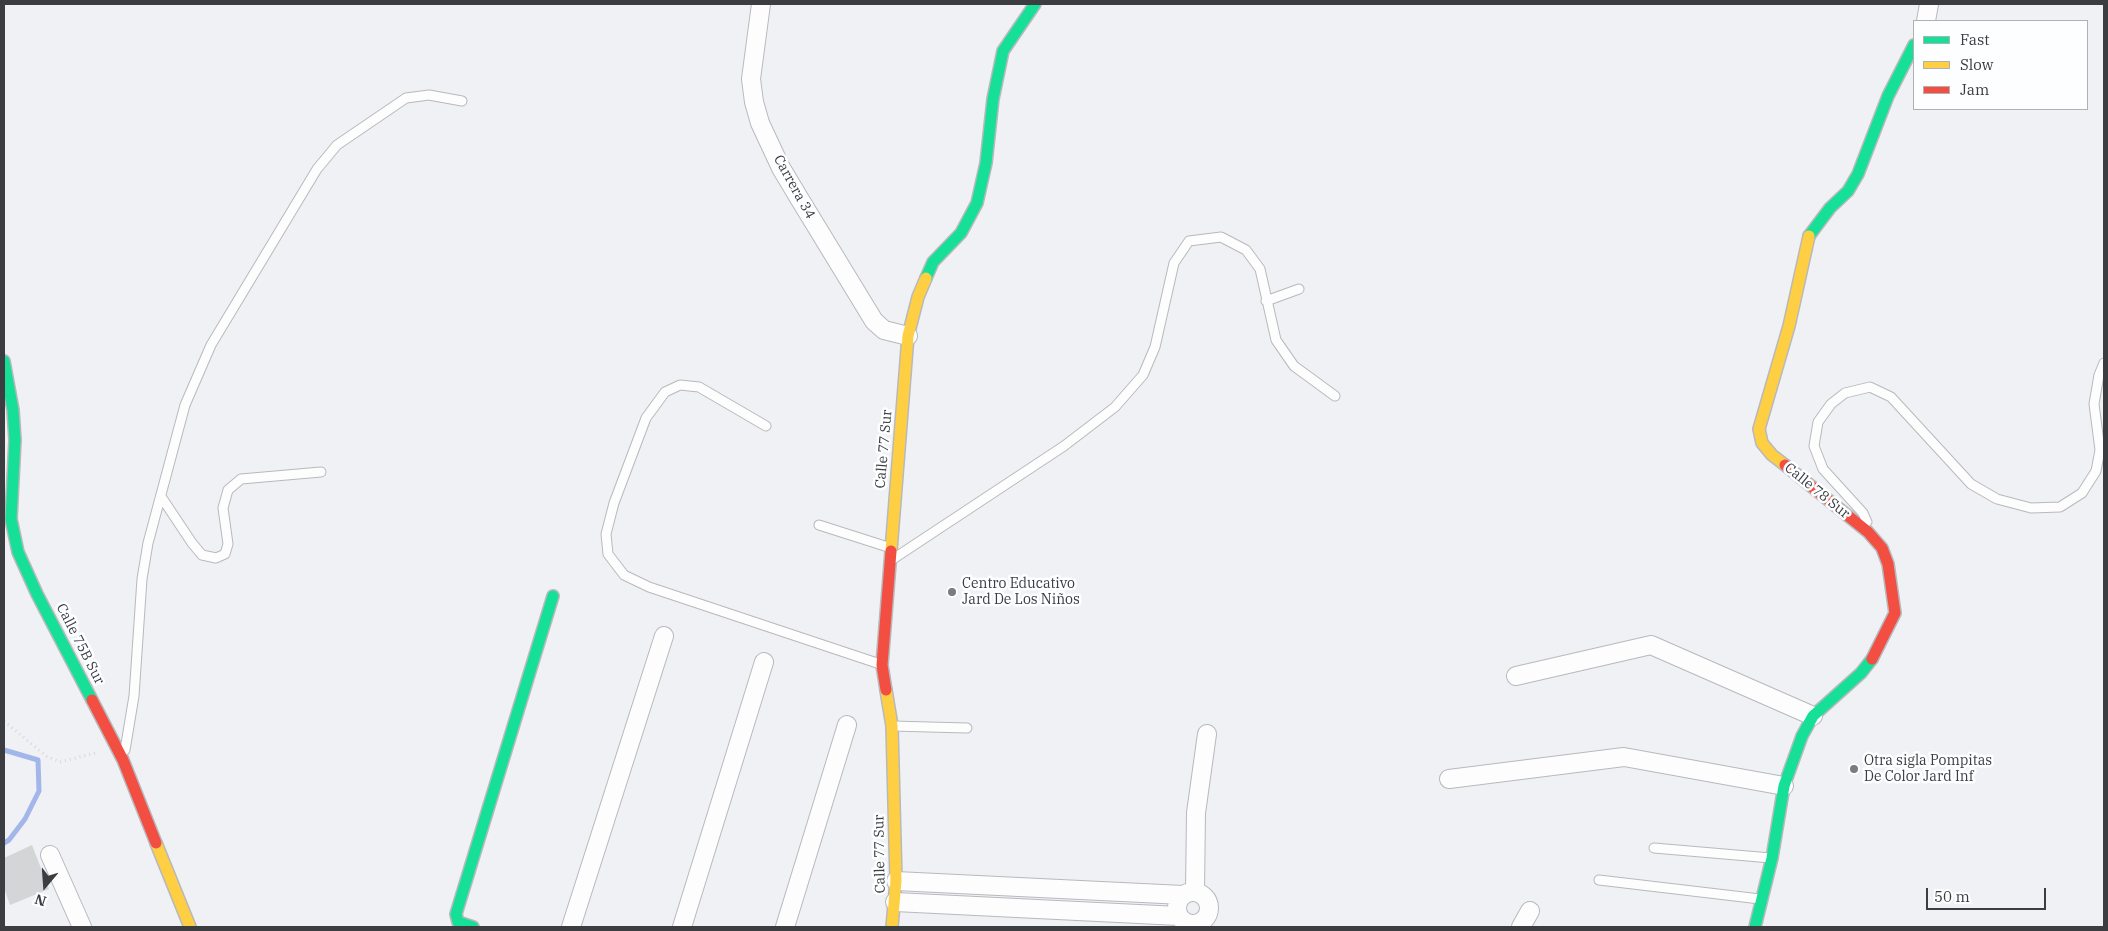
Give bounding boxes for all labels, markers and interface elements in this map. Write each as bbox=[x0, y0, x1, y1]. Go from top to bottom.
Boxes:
legend bbox=[1913, 20, 2088, 110]
text: Fast bbox=[1960, 30, 1990, 49]
text: Slow bbox=[1960, 55, 1993, 74]
text: Jam bbox=[1960, 80, 1989, 99]
street label: Carrera 34 bbox=[770, 152, 818, 222]
street label: Calle 77 Sur bbox=[872, 409, 896, 489]
street label: Calle 78 Sur bbox=[1781, 460, 1853, 522]
place label: Centro Educativo Jard De Los Niños bbox=[962, 576, 1080, 608]
marker: Centro Educativo Jard De Los Niños bbox=[946, 586, 958, 598]
street label: Calle 75B Sur bbox=[52, 601, 108, 687]
place label: Otra sigla Pompitas De Color Jard Inf bbox=[1864, 753, 1992, 786]
marker: Otra sigla Pompitas De Color Jard Inf bbox=[1848, 763, 1860, 775]
street label: Calle 77 Sur bbox=[871, 814, 889, 894]
north arrow bbox=[20, 861, 70, 911]
scale bar bbox=[1928, 878, 2048, 910]
text: 50 m bbox=[1934, 887, 1970, 906]
text: N bbox=[32, 890, 48, 911]

